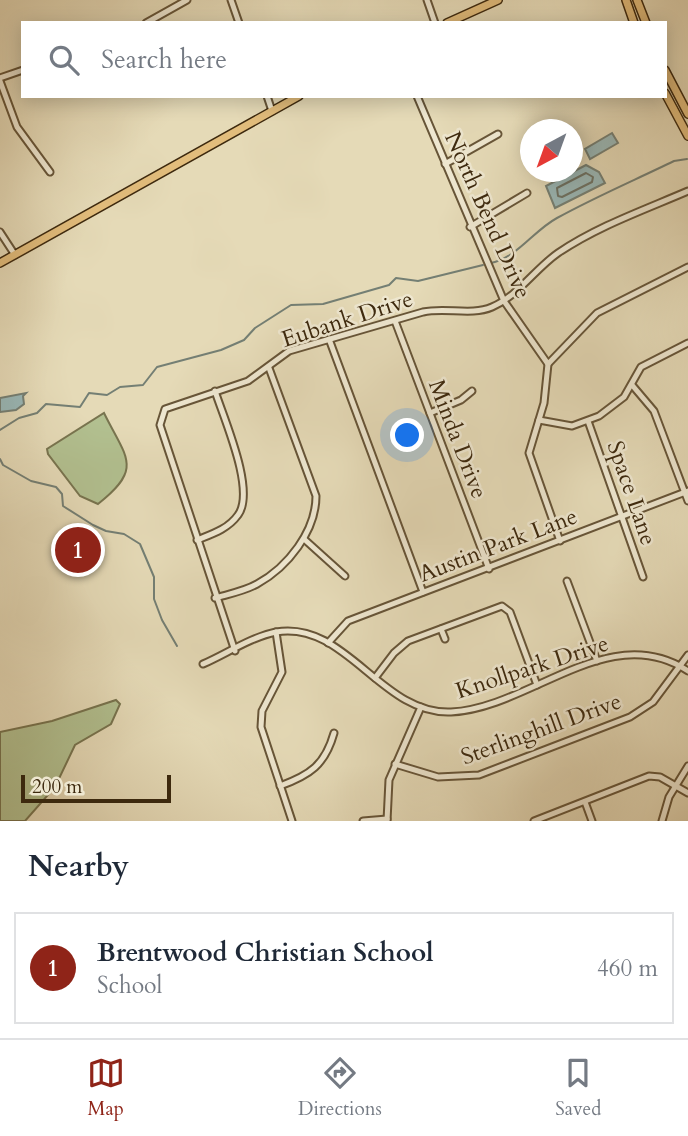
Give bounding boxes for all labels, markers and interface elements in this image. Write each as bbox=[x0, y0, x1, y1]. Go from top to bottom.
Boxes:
search box bbox=[21, 21, 667, 98]
icon: search bbox=[45, 41, 83, 79]
text: Search here bbox=[101, 42, 227, 77]
north arrow bbox=[520, 119, 583, 182]
street label: North Bend Drive bbox=[437, 127, 539, 303]
street label: Eubank Drive bbox=[277, 283, 417, 355]
street label: Minda Drive bbox=[421, 375, 495, 503]
your location bbox=[390, 418, 424, 452]
street label: Space Lane bbox=[600, 437, 664, 549]
street label: Austin Park Lane bbox=[414, 501, 582, 589]
pin: 1 bbox=[55, 524, 101, 576]
street label: Knollpark Drive bbox=[452, 628, 612, 706]
street label: Sterlinghill Drive bbox=[457, 686, 625, 772]
scale bar bbox=[21, 772, 172, 804]
text: 200 m bbox=[32, 774, 82, 800]
text: Nearby bbox=[28, 846, 129, 887]
text: Brentwood Christian School bbox=[97, 935, 434, 970]
text: 1 bbox=[47, 953, 59, 984]
text: 460 m bbox=[597, 953, 658, 984]
text: School bbox=[97, 970, 162, 1001]
tab: Map bbox=[87, 1054, 125, 1122]
tab: Directions bbox=[298, 1054, 382, 1122]
tab: Saved bbox=[555, 1054, 601, 1122]

